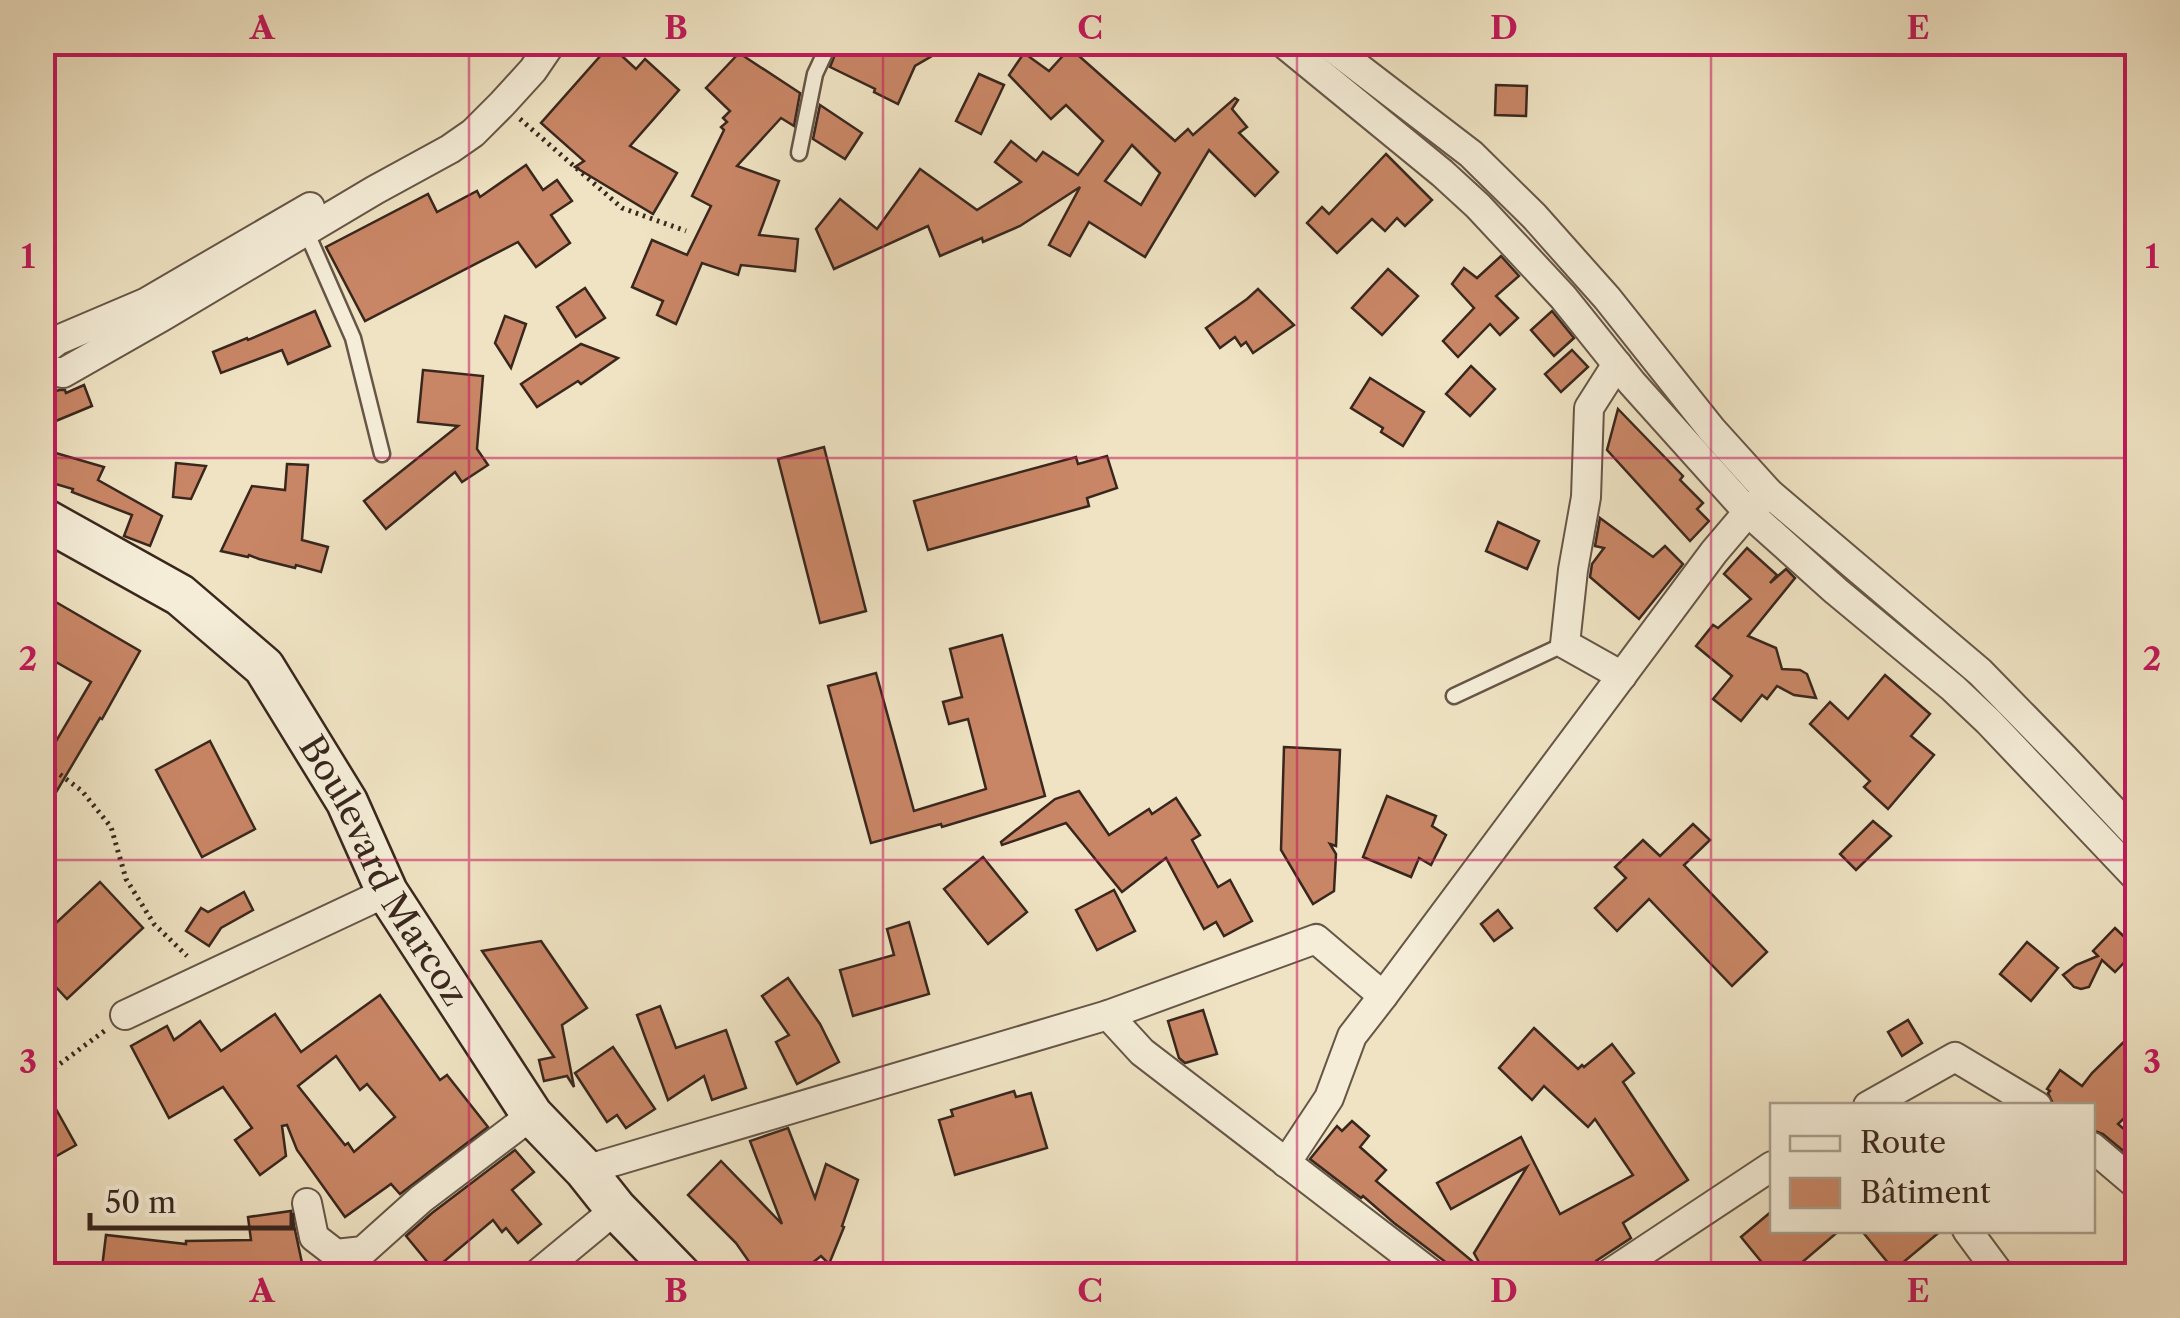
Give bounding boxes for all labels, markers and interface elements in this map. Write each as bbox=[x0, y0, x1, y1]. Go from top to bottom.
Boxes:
text: A bbox=[249, 8, 276, 47]
text: B bbox=[664, 8, 688, 47]
text: C bbox=[1077, 8, 1103, 47]
text: D bbox=[1490, 8, 1518, 47]
text: E bbox=[1906, 8, 1930, 47]
text: 1 bbox=[21, 237, 36, 276]
text: 1 bbox=[2145, 237, 2160, 276]
text: 2 bbox=[19, 639, 37, 678]
text: 2 bbox=[2143, 639, 2161, 678]
street label: Boulevard Marcoz bbox=[290, 727, 477, 1014]
text: 3 bbox=[19, 1042, 37, 1081]
text: 3 bbox=[2143, 1042, 2161, 1081]
legend bbox=[1770, 1103, 2095, 1233]
text: Route bbox=[1860, 1124, 1946, 1161]
scale bar bbox=[90, 1168, 292, 1230]
text: Bâtiment bbox=[1860, 1174, 1991, 1211]
text: 50 m bbox=[105, 1184, 176, 1221]
text: A bbox=[249, 1271, 276, 1310]
text: B bbox=[664, 1271, 688, 1310]
text: C bbox=[1077, 1271, 1103, 1310]
text: D bbox=[1490, 1271, 1518, 1310]
text: E bbox=[1906, 1271, 1930, 1310]

